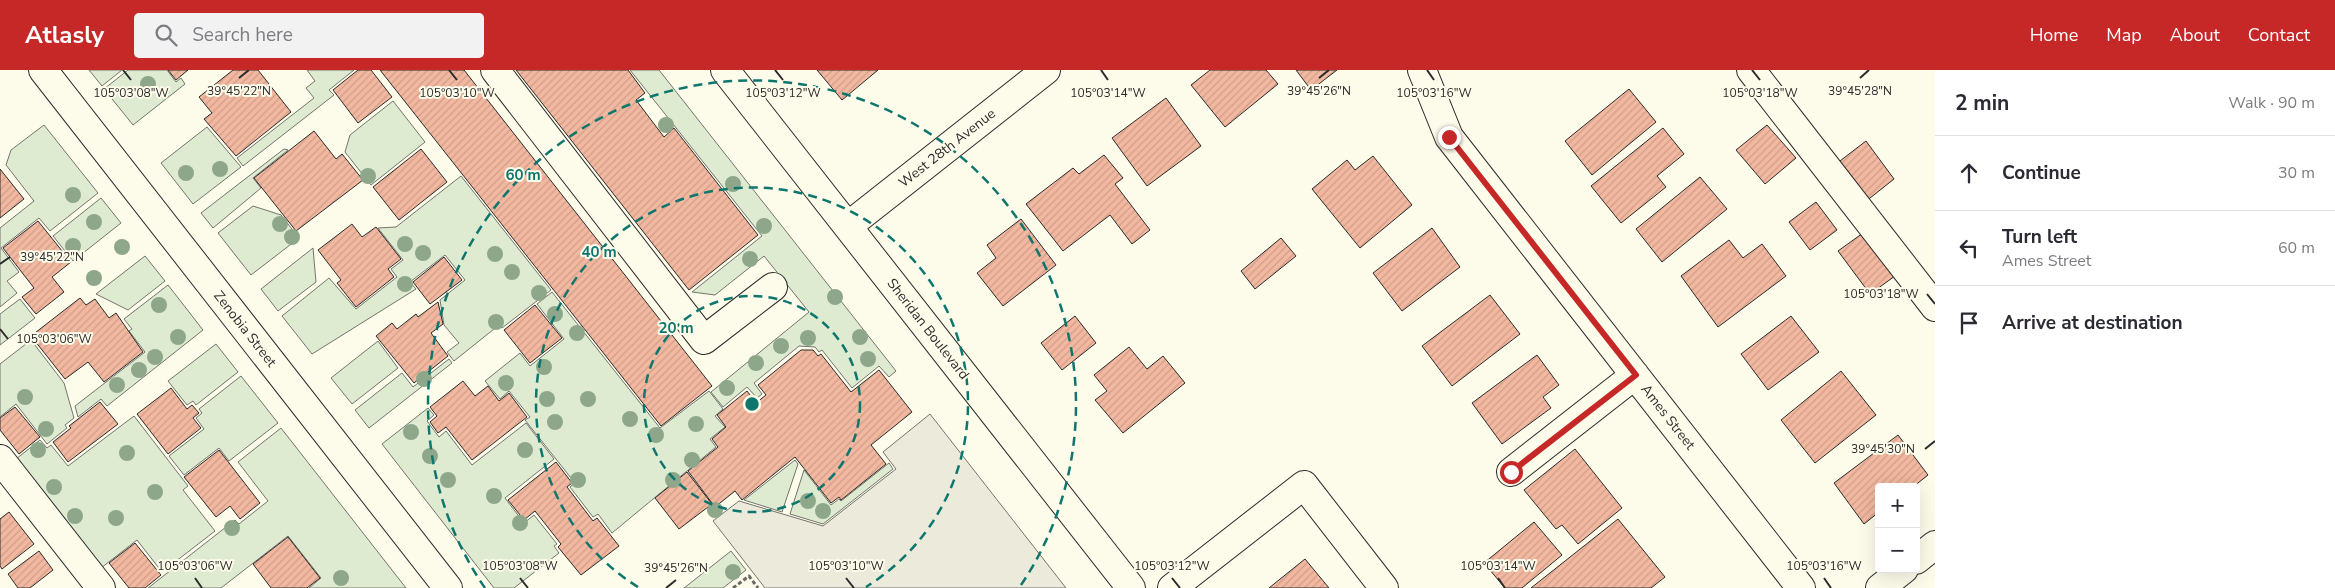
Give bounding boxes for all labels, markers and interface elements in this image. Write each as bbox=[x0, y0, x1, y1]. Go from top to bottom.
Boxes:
search box bbox=[134, 13, 484, 58]
text: Atlasly bbox=[25, 19, 104, 51]
icon: search bbox=[152, 21, 180, 49]
text: Search here bbox=[192, 22, 293, 48]
text: Home bbox=[2030, 23, 2078, 47]
text: Map bbox=[2106, 23, 2142, 47]
text: About bbox=[2170, 23, 2220, 47]
text: Contact bbox=[2248, 23, 2310, 47]
text: 39°45'22"N bbox=[207, 83, 271, 99]
text: 39°45'26"N bbox=[1287, 83, 1351, 99]
text: 39°45'28"N bbox=[1828, 83, 1892, 99]
text: 105°03'08"W bbox=[93, 85, 169, 101]
text: 105°03'10"W bbox=[419, 85, 495, 101]
text: 105°03'12"W bbox=[745, 85, 821, 101]
text: 105°03'14"W bbox=[1070, 85, 1146, 101]
text: 105°03'16"W bbox=[1396, 85, 1472, 101]
text: 105°03'18"W bbox=[1722, 85, 1798, 101]
text: 2 min bbox=[1955, 89, 2009, 117]
text: Walk · 90 m bbox=[2228, 92, 2315, 114]
street label: West 28th Avenue bbox=[895, 104, 999, 192]
route end bbox=[1438, 126, 1461, 149]
icon: ahead bbox=[1955, 159, 1983, 187]
text: Continue bbox=[2002, 160, 2081, 186]
text: 30 m bbox=[2278, 162, 2315, 184]
text: 60 m bbox=[505, 165, 541, 185]
text: Turn left bbox=[2002, 224, 2077, 250]
icon: left bbox=[1955, 234, 1983, 262]
text: 60 m bbox=[2278, 237, 2315, 259]
text: 40 m bbox=[581, 242, 617, 262]
text: 39°45'22"N bbox=[20, 249, 84, 265]
text: Ames Street bbox=[2002, 250, 2091, 272]
street label: Sheridan Boulevard bbox=[882, 274, 974, 384]
text: 105°03'18"W bbox=[1843, 286, 1919, 302]
street label: Zenobia Street bbox=[209, 287, 281, 371]
icon: arrive bbox=[1955, 309, 1983, 337]
text: Arrive at destination bbox=[2002, 310, 2183, 336]
text: 20 m bbox=[658, 318, 694, 338]
text: 105°03'06"W bbox=[16, 331, 92, 347]
street label: Ames Street bbox=[1636, 380, 1700, 454]
centre of rings bbox=[743, 395, 761, 413]
text: 39°45'30"N bbox=[1851, 441, 1915, 457]
route start bbox=[1500, 461, 1523, 484]
map controls bbox=[1875, 483, 1920, 573]
button: + bbox=[1875, 483, 1920, 528]
button: − bbox=[1875, 528, 1920, 573]
text: 105°03'06"W bbox=[157, 558, 233, 574]
text: 105°03'08"W bbox=[482, 558, 558, 574]
text: 105°03'10"W bbox=[808, 558, 884, 574]
text: 105°03'12"W bbox=[1134, 558, 1210, 574]
text: 105°03'14"W bbox=[1460, 558, 1536, 574]
text: 105°03'16"W bbox=[1786, 558, 1862, 574]
text: 39°45'26"N bbox=[644, 560, 708, 576]

